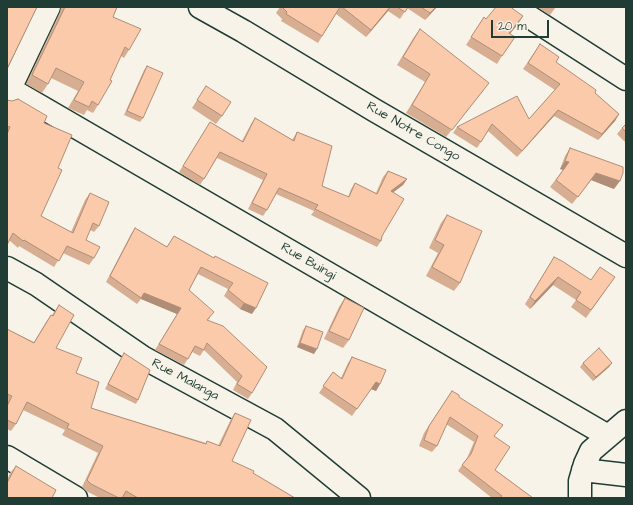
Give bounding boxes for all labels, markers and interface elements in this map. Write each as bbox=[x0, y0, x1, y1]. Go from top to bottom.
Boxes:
scale bar bbox=[493, 12, 551, 38]
text: 20 m bbox=[498, 18, 527, 35]
street label: Rue Notre Congo bbox=[364, 99, 462, 165]
street label: Rue Buingi bbox=[278, 240, 338, 284]
street label: Rue Malanga bbox=[149, 356, 221, 404]

